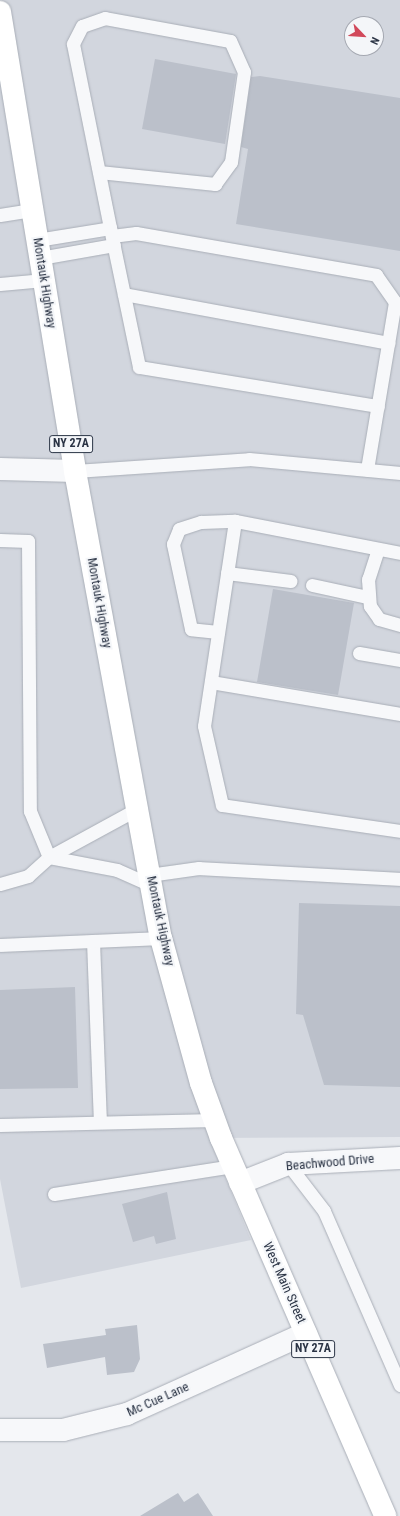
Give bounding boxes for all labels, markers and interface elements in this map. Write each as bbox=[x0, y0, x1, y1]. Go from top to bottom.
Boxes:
north arrow bbox=[344, 16, 384, 56]
text: N bbox=[367, 35, 382, 47]
street label: Montauk Highway bbox=[29, 237, 59, 329]
road number: NY 27A bbox=[49, 434, 93, 454]
street label: Montauk Highway bbox=[83, 557, 115, 649]
street label: Montauk Highway bbox=[143, 875, 177, 967]
street label: Beachwood Drive bbox=[285, 1151, 375, 1175]
street label: West Main Street bbox=[259, 1240, 309, 1326]
road number: NY 27A bbox=[291, 1339, 335, 1359]
street label: Mc Cue Lane bbox=[125, 1379, 191, 1421]

